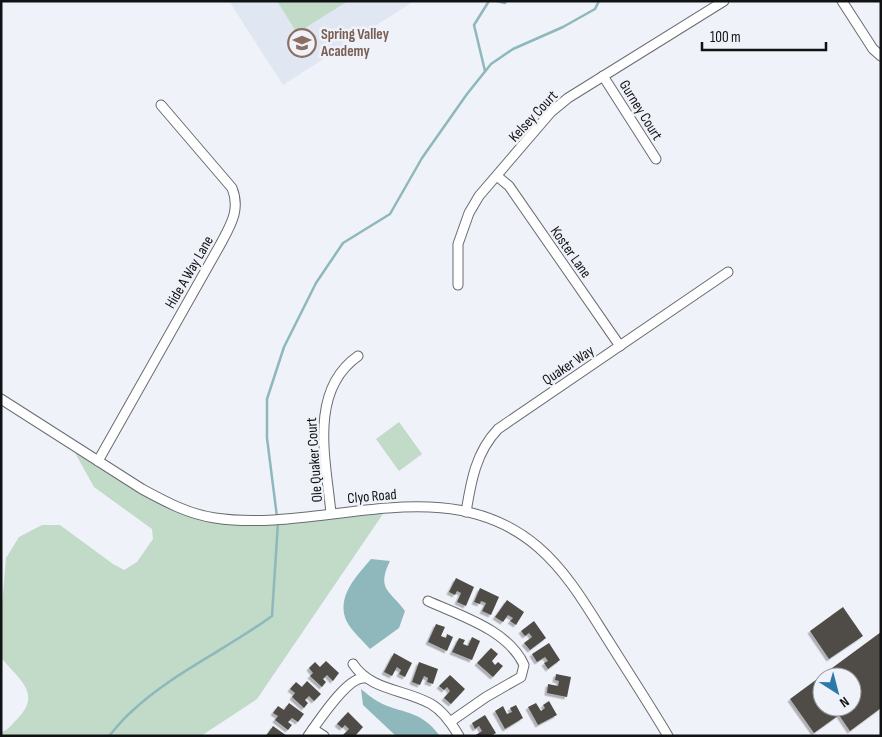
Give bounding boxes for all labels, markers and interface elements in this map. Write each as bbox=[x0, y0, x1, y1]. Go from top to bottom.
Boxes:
scale bar bbox=[702, 20, 826, 52]
place label: Spring Valley Academy bbox=[320, 25, 390, 61]
school or university icon: Spring Valley Academy bbox=[287, 28, 317, 58]
text: 100 m bbox=[710, 28, 741, 47]
street label: Gurney Court bbox=[615, 77, 667, 144]
street label: Kelsey Court bbox=[505, 86, 562, 146]
street label: Koster Lane bbox=[546, 223, 595, 282]
street label: Hide A Way Lane bbox=[161, 232, 218, 312]
street label: Quaker Way bbox=[539, 341, 598, 390]
street label: Ole Quaker Court bbox=[302, 417, 327, 503]
street label: Clyo Road bbox=[347, 485, 397, 508]
north arrow bbox=[812, 667, 862, 717]
text: N bbox=[836, 693, 852, 711]

